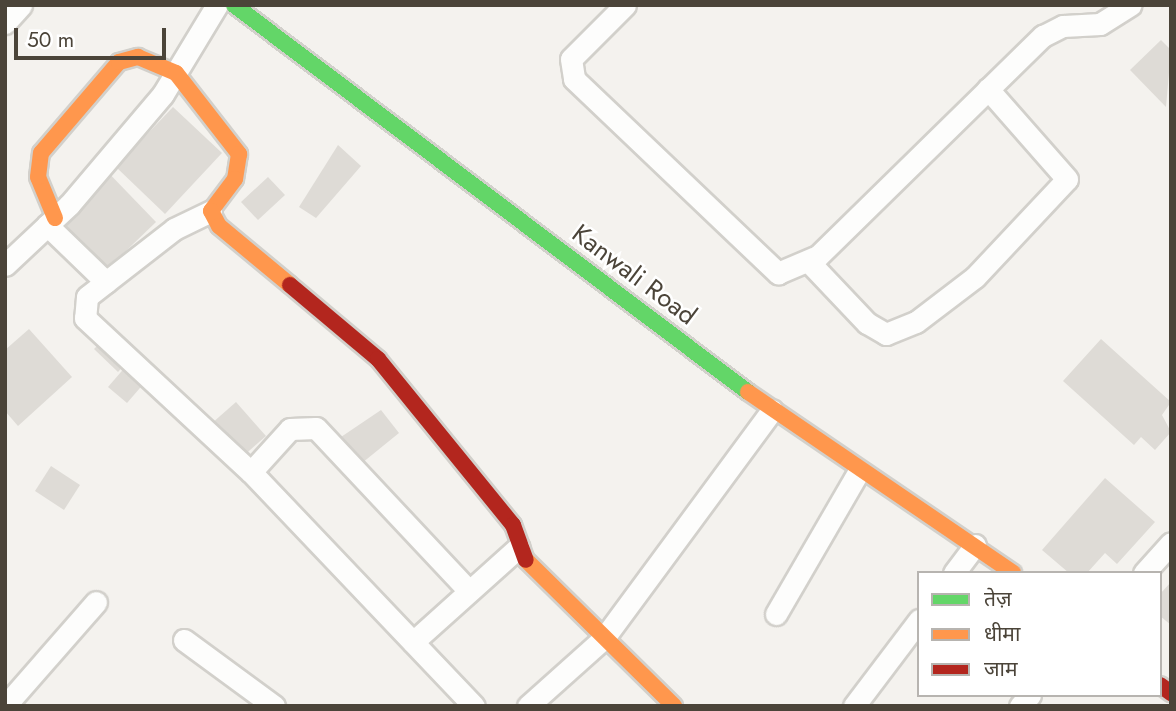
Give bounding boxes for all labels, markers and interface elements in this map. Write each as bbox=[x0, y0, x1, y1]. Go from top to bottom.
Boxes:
scale bar bbox=[18, 14, 170, 58]
text: 50 m bbox=[27, 25, 74, 55]
street label: Kanwali Road bbox=[566, 218, 702, 332]
legend bbox=[917, 571, 1162, 697]
text: तेज़ bbox=[984, 584, 1012, 614]
text: धीमा bbox=[984, 619, 1020, 649]
text: जाम bbox=[984, 654, 1018, 684]

